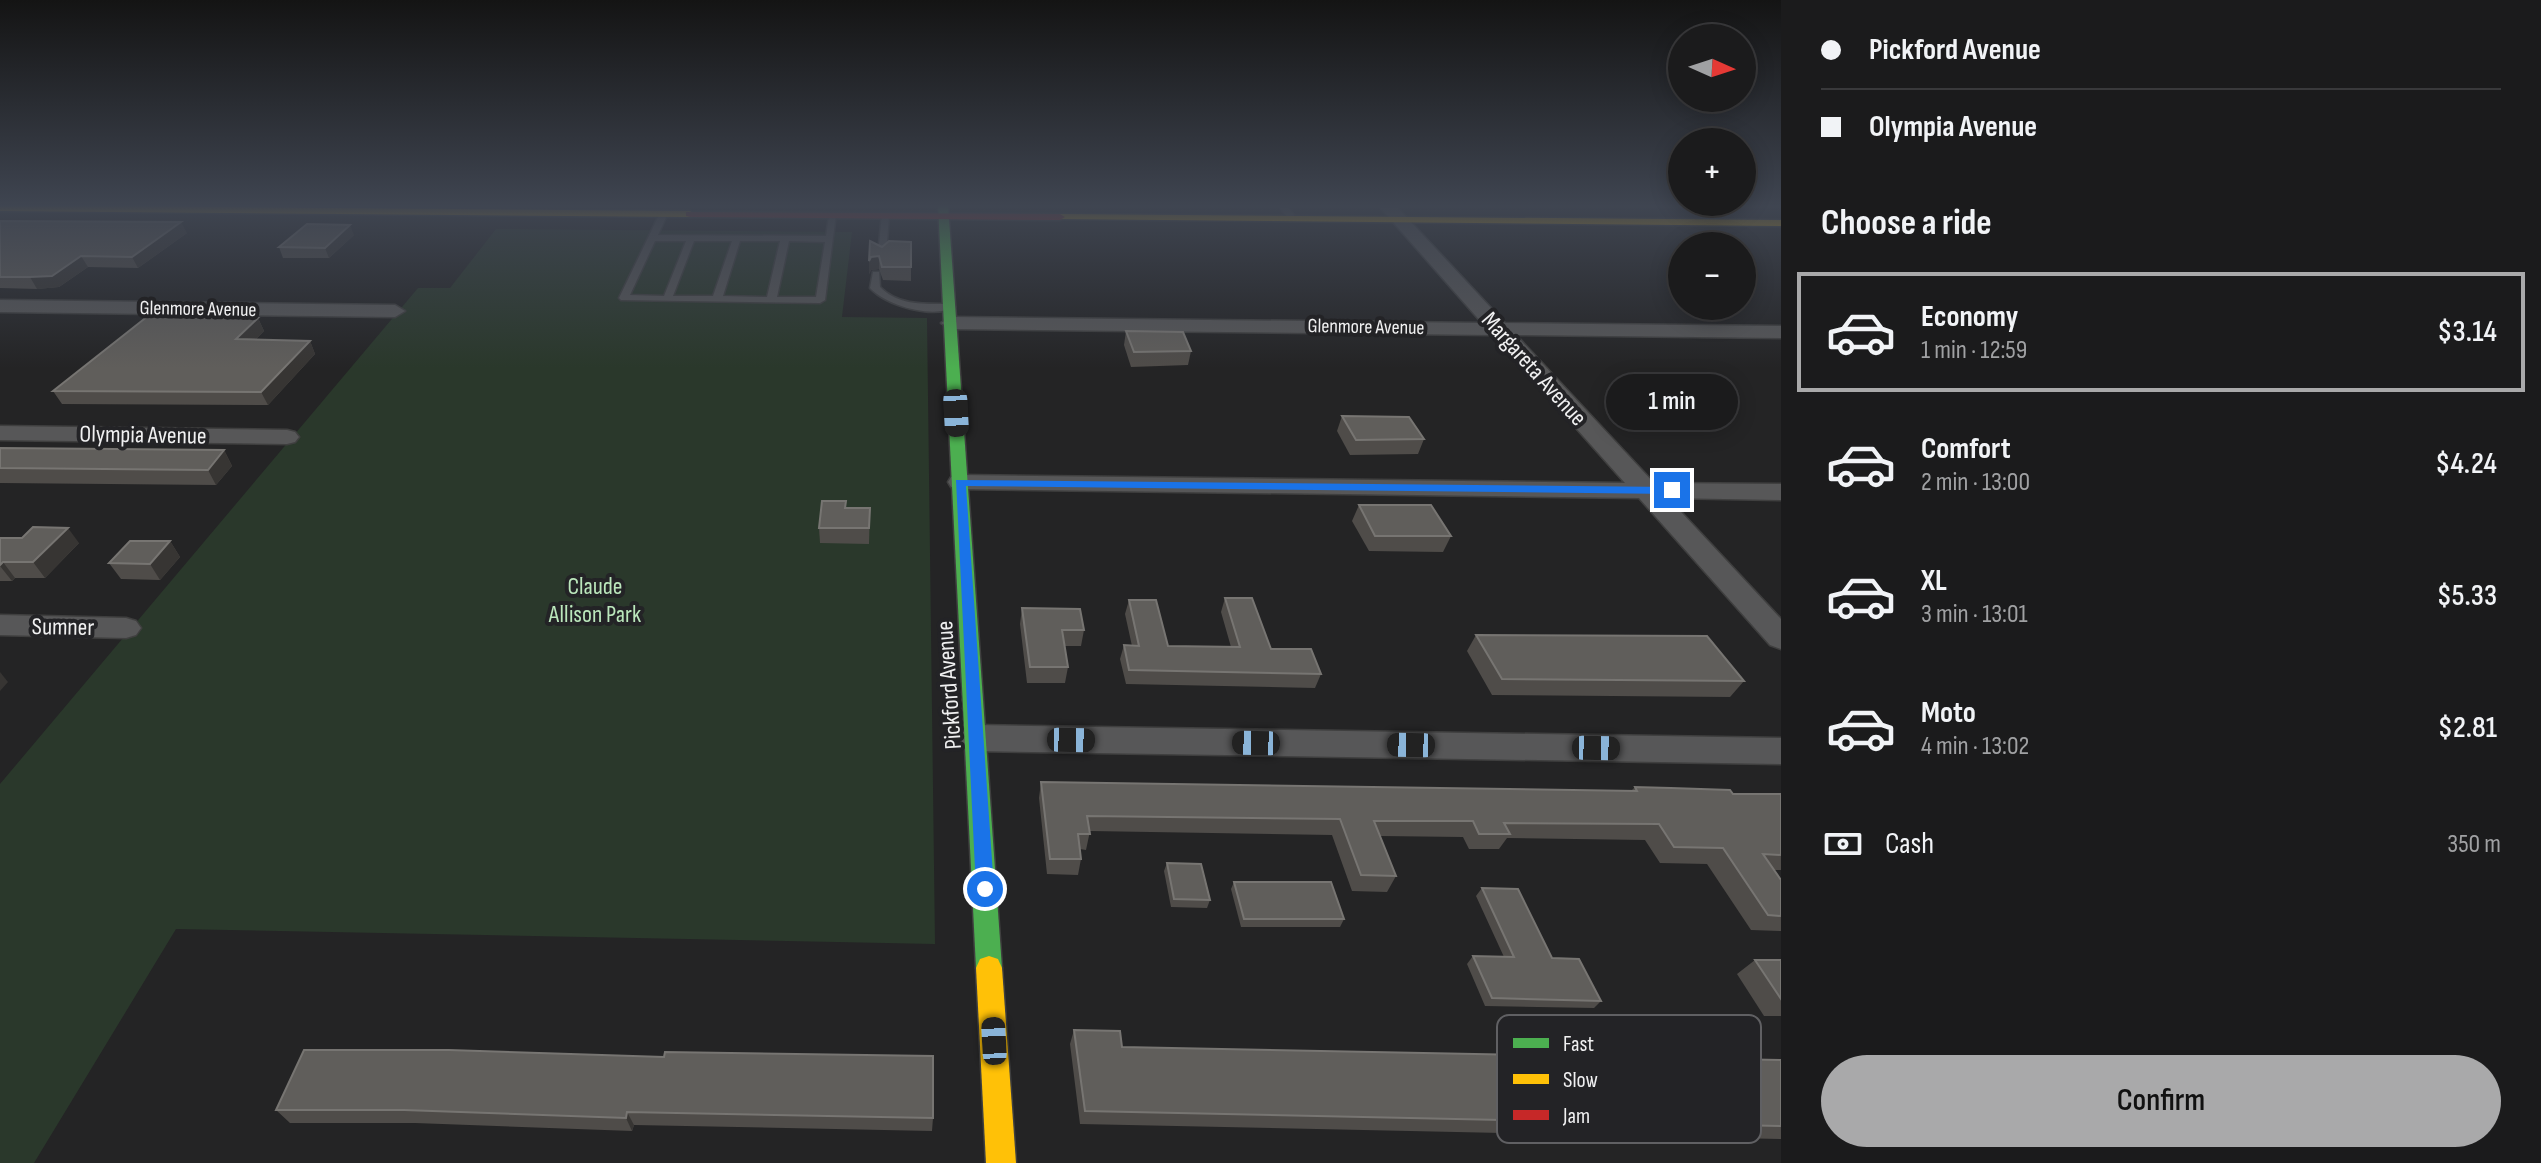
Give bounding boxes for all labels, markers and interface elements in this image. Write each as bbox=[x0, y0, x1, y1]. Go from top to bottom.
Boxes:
north arrow bbox=[1668, 24, 1756, 112]
map controls bbox=[1668, 24, 1756, 320]
text: Pickford Avenue bbox=[1869, 32, 2041, 68]
text: Olympia Avenue bbox=[1869, 109, 2037, 145]
button: + bbox=[1668, 128, 1756, 216]
text: Choose a ride bbox=[1821, 202, 1992, 245]
button: − bbox=[1668, 232, 1756, 320]
street label: Glenmore Avenue bbox=[139, 296, 257, 322]
icon: car bbox=[1825, 296, 1897, 368]
text: Economy bbox=[1921, 299, 2018, 335]
street label: Margareta Avenue bbox=[1475, 306, 1593, 432]
street label: Glenmore Avenue bbox=[1307, 314, 1425, 340]
text: $3.14 bbox=[2437, 314, 2497, 350]
text: 1 min · 12:59 bbox=[1921, 335, 2027, 366]
callout: 1 min bbox=[1606, 374, 1738, 430]
text: 1 min bbox=[1648, 386, 1696, 417]
car bbox=[943, 388, 969, 438]
street label: Olympia Avenue bbox=[79, 419, 207, 451]
icon: car bbox=[1825, 428, 1897, 500]
text: Comfort bbox=[1921, 431, 2011, 467]
text: $4.24 bbox=[2435, 446, 2497, 482]
text: 2 min · 13:00 bbox=[1921, 467, 2030, 498]
route end bbox=[1654, 472, 1690, 508]
icon: car bbox=[1825, 560, 1897, 632]
text: XL bbox=[1921, 563, 1947, 599]
park label: Claude Allison Park bbox=[548, 572, 641, 629]
text: $5.33 bbox=[2437, 578, 2497, 614]
text: 3 min · 13:01 bbox=[1921, 599, 2028, 630]
street label: Sumner bbox=[31, 612, 95, 642]
street label: Pickford Avenue bbox=[930, 620, 968, 750]
icon: car bbox=[1825, 692, 1897, 764]
text: Moto bbox=[1921, 695, 1976, 731]
text: $2.81 bbox=[2438, 710, 2497, 746]
car bbox=[1047, 728, 1095, 752]
car bbox=[1232, 731, 1280, 755]
text: 4 min · 13:02 bbox=[1921, 731, 2029, 762]
car bbox=[1387, 733, 1435, 757]
car bbox=[1572, 736, 1620, 760]
icon: cash bbox=[1821, 822, 1865, 866]
text: Cash bbox=[1885, 826, 1934, 862]
text: 350 m bbox=[2447, 829, 2501, 860]
route start bbox=[967, 871, 1003, 907]
legend bbox=[1497, 1015, 1761, 1143]
car bbox=[981, 1016, 1007, 1066]
text: Fast bbox=[1563, 1031, 1594, 1058]
button: Confirm bbox=[1821, 1055, 2501, 1147]
text: Slow bbox=[1563, 1067, 1598, 1094]
text: Jam bbox=[1562, 1103, 1590, 1130]

